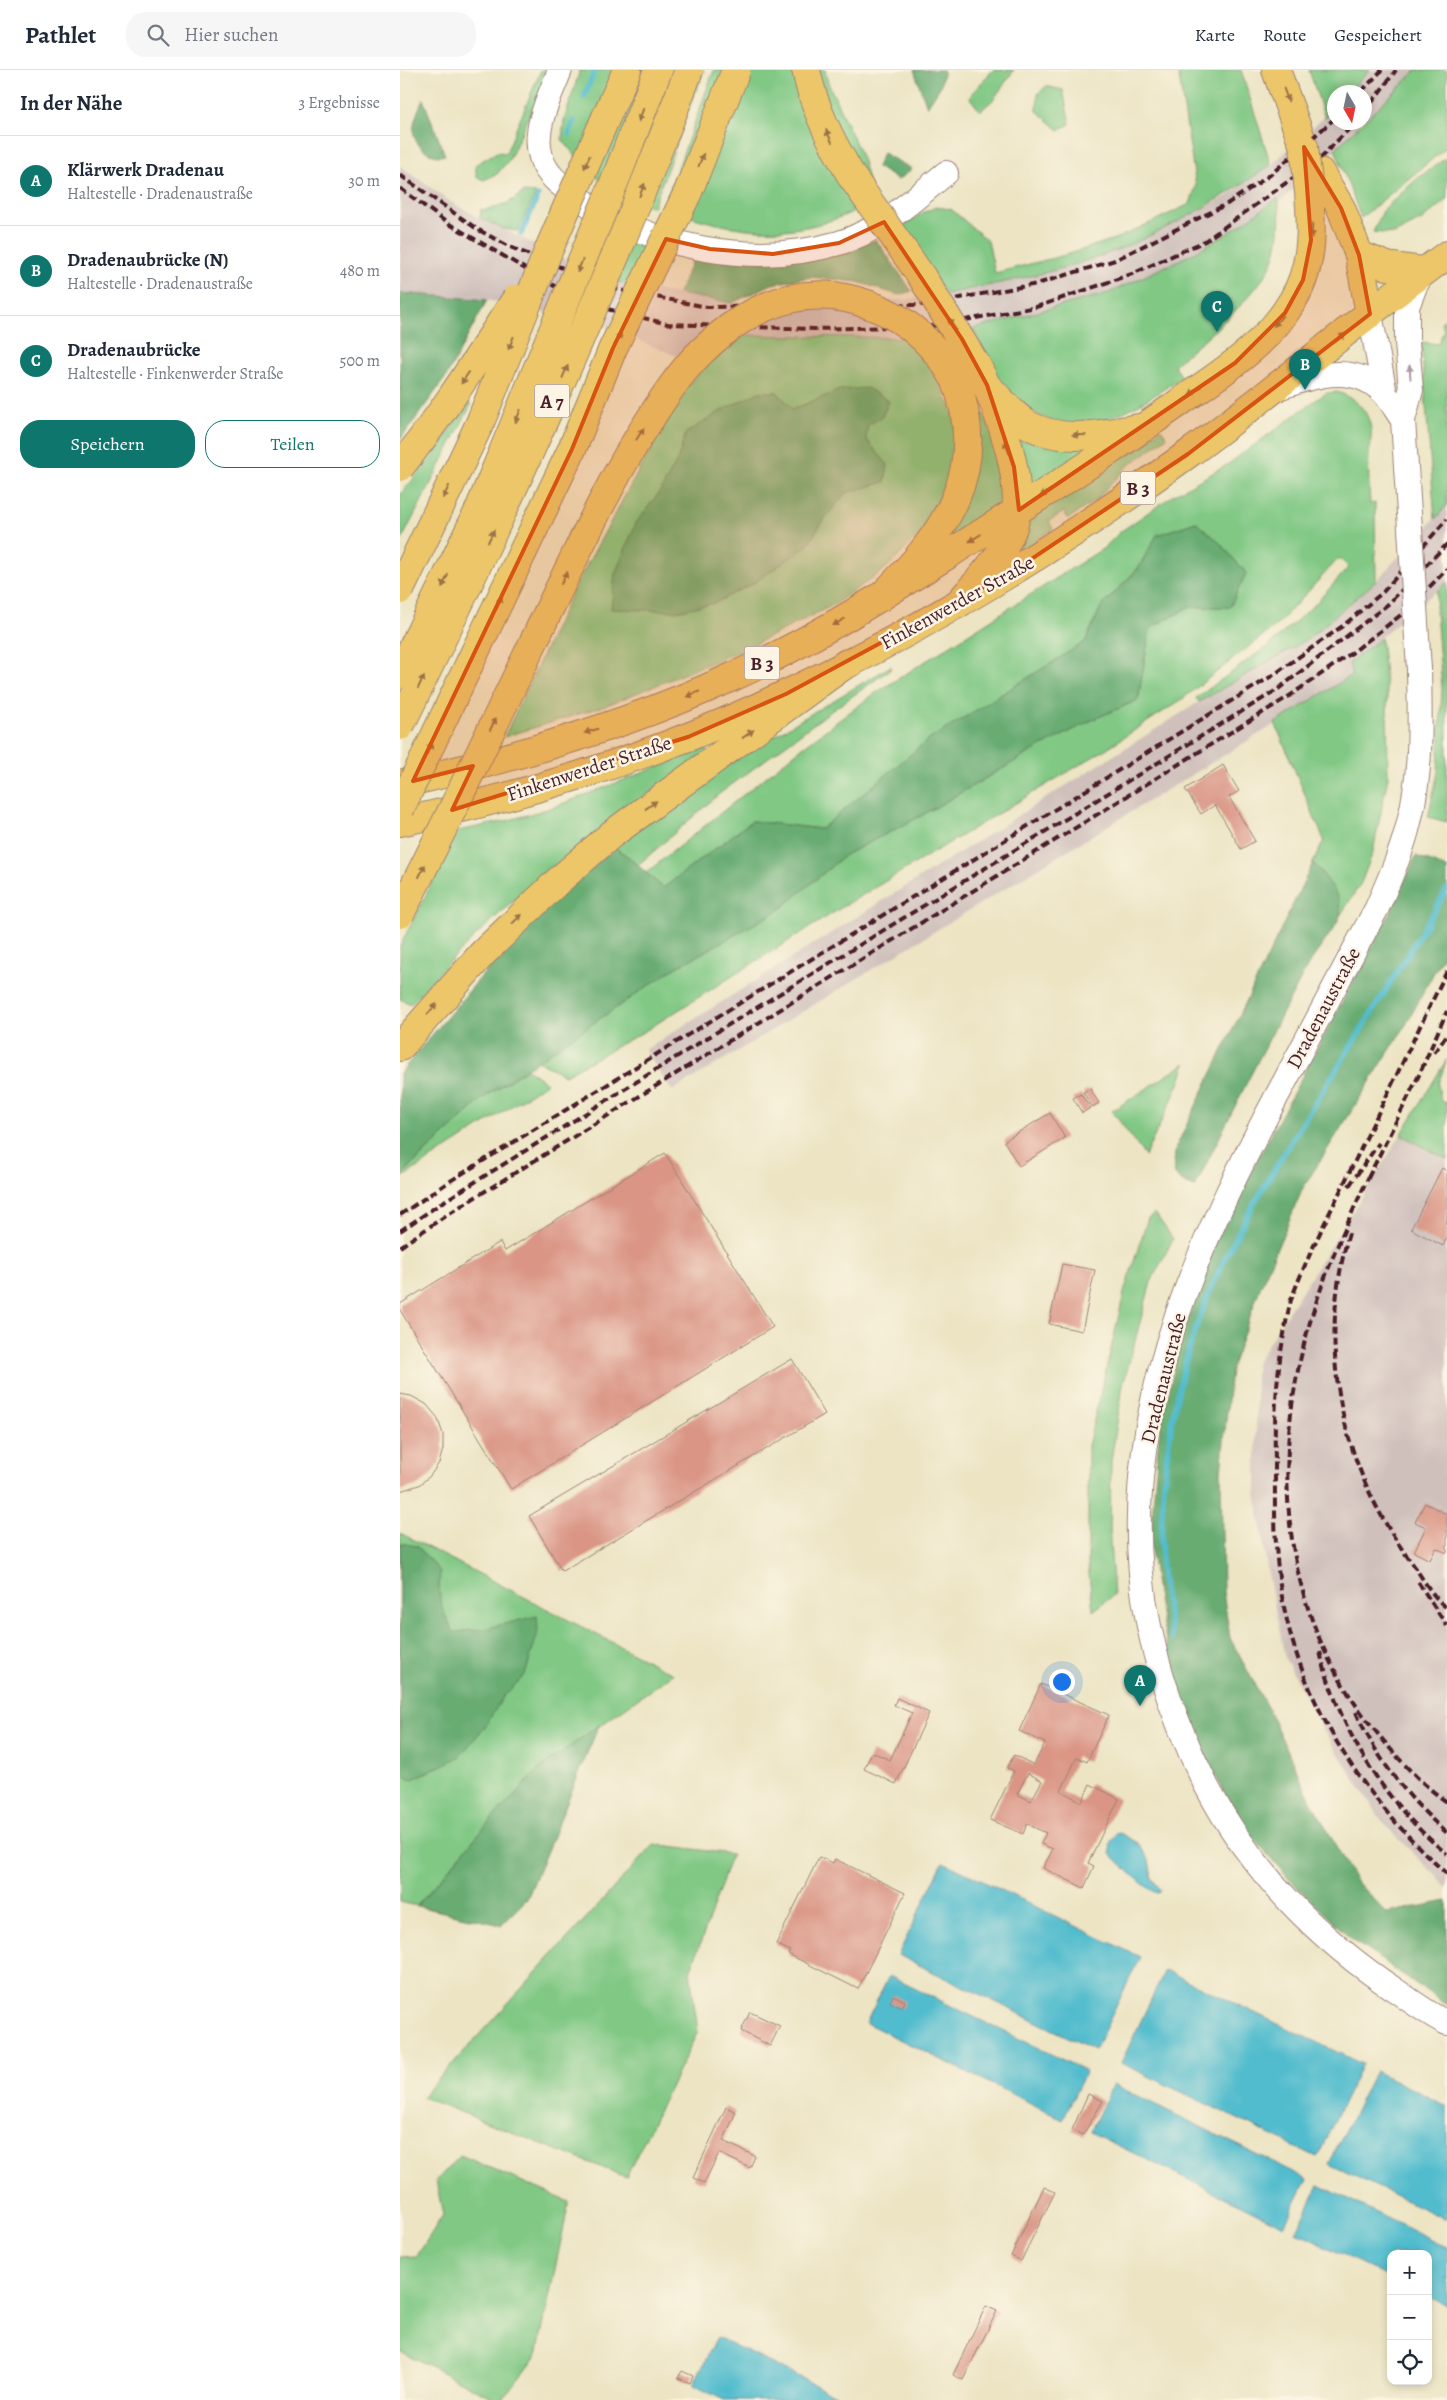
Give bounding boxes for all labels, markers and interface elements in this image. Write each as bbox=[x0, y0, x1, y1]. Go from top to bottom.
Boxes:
search box bbox=[126, 12, 476, 57]
text: Pathlet bbox=[25, 19, 96, 51]
icon: search bbox=[144, 21, 172, 49]
text: Hier suchen bbox=[184, 22, 278, 48]
text: Karte bbox=[1195, 23, 1235, 47]
text: Route bbox=[1263, 23, 1306, 47]
text: Gespeichert bbox=[1334, 23, 1422, 47]
north arrow bbox=[1327, 85, 1372, 130]
one-way arrow bbox=[1282, 88, 1290, 103]
text: In der Nähe bbox=[20, 89, 122, 117]
text: 3 Ergebnisse bbox=[298, 92, 380, 114]
one-way arrow bbox=[636, 108, 644, 123]
one-way arrow bbox=[825, 129, 833, 143]
one-way arrow bbox=[697, 153, 705, 167]
one-way arrow bbox=[582, 155, 590, 169]
text: Klärwerk Dradenau bbox=[67, 157, 224, 183]
text: A bbox=[31, 170, 41, 192]
text: 30 m bbox=[348, 170, 380, 192]
one-way arrow bbox=[638, 182, 646, 197]
text: Haltestelle · Dradenaustraße bbox=[67, 183, 253, 205]
one-way arrow bbox=[1307, 223, 1315, 239]
text: Dradenaubrücke (N) bbox=[67, 247, 229, 273]
one-way arrow bbox=[575, 259, 583, 273]
text: B bbox=[31, 260, 41, 282]
text: 480 m bbox=[340, 260, 380, 282]
text: Haltestelle · Dradenaustraße bbox=[67, 273, 253, 295]
pin: C bbox=[1201, 291, 1233, 332]
one-way arrow bbox=[1272, 315, 1284, 327]
one-way arrow bbox=[947, 317, 957, 330]
one-way arrow bbox=[614, 332, 622, 346]
one-way arrow bbox=[1333, 332, 1346, 343]
one-way arrow bbox=[507, 336, 514, 351]
text: Dradenaubrücke bbox=[67, 337, 200, 363]
pin: B bbox=[1289, 349, 1321, 390]
text: C bbox=[31, 350, 41, 372]
text: 500 m bbox=[340, 350, 380, 372]
text: Haltestelle · Finkenwerder Straße bbox=[67, 363, 283, 385]
one-way arrow bbox=[1405, 364, 1413, 380]
one-way arrow bbox=[562, 365, 570, 379]
one-way arrow bbox=[460, 371, 469, 385]
road number: A 7 bbox=[534, 384, 570, 418]
one-way arrow bbox=[1189, 386, 1202, 396]
one-way arrow bbox=[513, 409, 521, 423]
button: Speichern bbox=[20, 420, 195, 468]
button: Teilen bbox=[205, 420, 380, 468]
one-way arrow bbox=[635, 428, 644, 441]
one-way arrow bbox=[1071, 431, 1087, 439]
one-way arrow bbox=[1003, 440, 1011, 455]
road number: B 3 bbox=[1120, 472, 1156, 504]
one-way arrow bbox=[442, 485, 450, 499]
one-way arrow bbox=[1040, 488, 1053, 498]
one-way arrow bbox=[487, 529, 495, 543]
one-way arrow bbox=[968, 534, 981, 543]
street label: Finkenwerder Straße bbox=[876, 549, 1039, 656]
one-way arrow bbox=[560, 571, 568, 585]
one-way arrow bbox=[441, 574, 449, 588]
one-way arrow bbox=[496, 596, 504, 610]
one-way arrow bbox=[833, 618, 846, 627]
road number: B 3 bbox=[744, 646, 780, 680]
one-way arrow bbox=[417, 675, 426, 690]
one-way arrow bbox=[686, 690, 700, 698]
one-way arrow bbox=[489, 717, 497, 732]
one-way arrow bbox=[584, 728, 599, 736]
street label: Finkenwerder Straße bbox=[503, 729, 675, 808]
one-way arrow bbox=[741, 729, 755, 739]
one-way arrow bbox=[425, 742, 433, 756]
one-way arrow bbox=[644, 800, 658, 810]
one-way arrow bbox=[418, 863, 426, 878]
one-way arrow bbox=[511, 913, 524, 924]
street label: Dradenaustraße bbox=[1280, 943, 1367, 1074]
one-way arrow bbox=[426, 1003, 437, 1016]
street label: Dradenaustraße bbox=[1134, 1310, 1193, 1446]
pin: A bbox=[1124, 1665, 1156, 1706]
your location bbox=[1049, 1669, 1075, 1695]
map controls bbox=[1387, 2250, 1432, 2385]
button: + bbox=[1387, 2250, 1432, 2295]
button: − bbox=[1387, 2295, 1432, 2340]
button: locate bbox=[1387, 2340, 1432, 2385]

